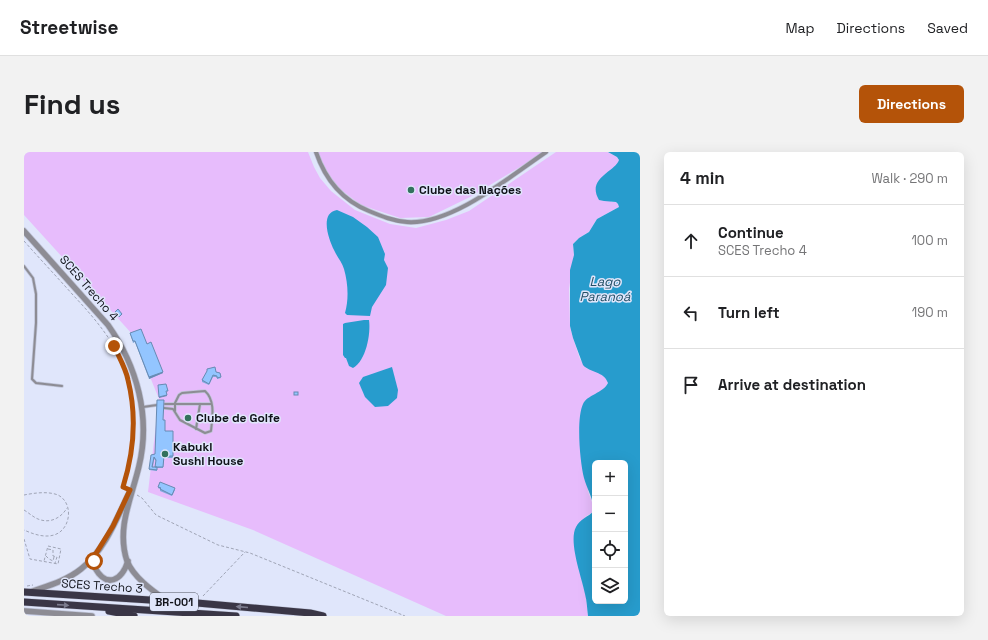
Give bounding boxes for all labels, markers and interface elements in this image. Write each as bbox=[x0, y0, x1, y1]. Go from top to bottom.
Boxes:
text: Streetwise bbox=[20, 15, 119, 40]
text: Map bbox=[785, 19, 815, 37]
text: Directions bbox=[837, 19, 905, 37]
text: Saved bbox=[927, 19, 968, 37]
button: Directions bbox=[859, 85, 964, 123]
text: Find us bbox=[24, 86, 121, 122]
text: 4 min bbox=[680, 167, 725, 189]
text: Walk · 290 m bbox=[871, 170, 948, 187]
place label: Clube das Nações bbox=[419, 182, 521, 198]
marker: Clube das Nações bbox=[406, 185, 416, 195]
text: Continue bbox=[718, 223, 784, 242]
icon: ahead bbox=[680, 230, 702, 252]
text: 100 m bbox=[911, 232, 948, 249]
text: SCES Trecho 4 bbox=[718, 242, 807, 259]
street label: SCES Trecho 4 bbox=[56, 252, 122, 325]
water label: Lago Paranoá bbox=[580, 273, 631, 305]
icon: left bbox=[680, 302, 702, 324]
text: Turn left bbox=[718, 303, 780, 322]
text: 190 m bbox=[912, 304, 948, 321]
route end bbox=[105, 337, 123, 355]
icon: arrive bbox=[680, 374, 702, 396]
text: Arrive at destination bbox=[718, 375, 866, 394]
place label: Clube de Golfe bbox=[196, 410, 280, 426]
marker: Clube de Golfe bbox=[183, 413, 193, 423]
place label: Kabuki Sushi House bbox=[173, 439, 243, 469]
marker: Kabuki Sushi House bbox=[160, 449, 170, 459]
map controls bbox=[592, 460, 628, 604]
button: + bbox=[592, 460, 628, 496]
button: − bbox=[592, 496, 628, 532]
button: locate bbox=[592, 532, 628, 568]
route start bbox=[85, 552, 103, 570]
button: layers bbox=[592, 568, 628, 604]
street label: SCES Trecho 3 bbox=[61, 575, 143, 597]
road number: BR-001 bbox=[150, 593, 198, 611]
one-way arrow bbox=[57, 601, 69, 608]
one-way arrow bbox=[236, 604, 248, 611]

